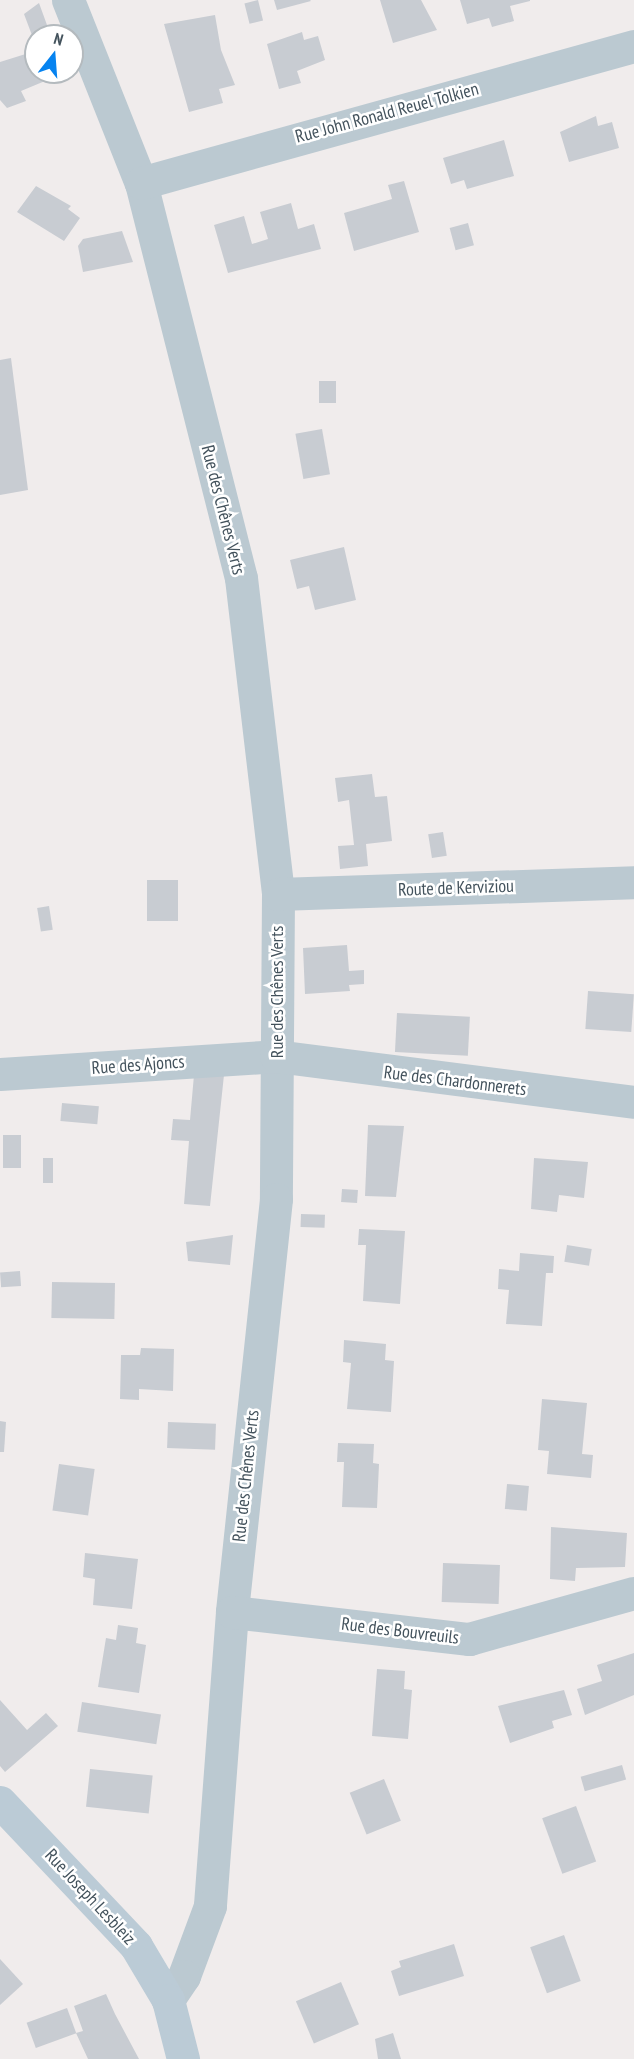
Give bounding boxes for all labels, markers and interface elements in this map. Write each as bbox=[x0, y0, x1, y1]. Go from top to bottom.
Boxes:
north arrow bbox=[24, 24, 84, 84]
text: N bbox=[52, 28, 66, 50]
street label: Rue John Ronald Reuel Tolkien bbox=[293, 78, 481, 148]
street label: Rue des Chênes Verts bbox=[196, 443, 250, 577]
street label: Route de Kerviziou bbox=[398, 875, 514, 901]
street label: Rue des Chênes Verts bbox=[266, 926, 288, 1058]
street label: Rue des Ajoncs bbox=[91, 1051, 185, 1079]
street label: Rue des Chardonnerets bbox=[383, 1062, 527, 1100]
street label: Rue des Chênes Verts bbox=[228, 1409, 264, 1543]
street label: Rue des Bouvreuils bbox=[340, 1613, 460, 1649]
street label: Rue Joseph Lesbleiz bbox=[40, 1845, 140, 1949]

